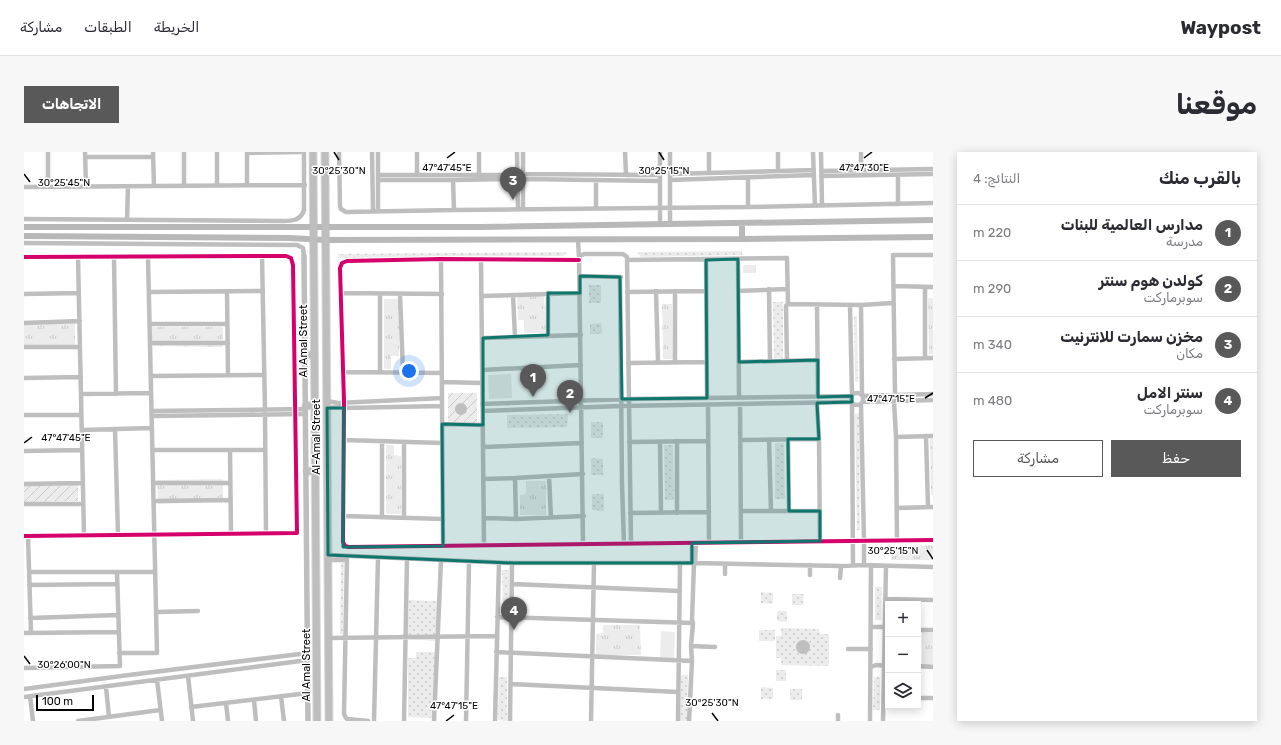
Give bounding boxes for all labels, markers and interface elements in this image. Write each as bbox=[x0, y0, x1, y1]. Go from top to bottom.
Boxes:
text: Waypost bbox=[1180, 16, 1261, 39]
text: مشاركة bbox=[20, 19, 62, 36]
text: الطبقات bbox=[84, 19, 132, 36]
text: الخريطة bbox=[154, 19, 199, 36]
button: الاتجاهات bbox=[24, 86, 119, 123]
text: موقعنا bbox=[1176, 88, 1257, 121]
text: 47°47'45"E bbox=[422, 162, 472, 174]
text: 47°47'30"E bbox=[839, 162, 889, 174]
text: 30°25'30"N bbox=[312, 165, 366, 177]
text: 30°25'15"N bbox=[638, 165, 690, 177]
pin: 3 bbox=[500, 167, 526, 200]
text: بالقرب منك bbox=[1159, 168, 1241, 188]
text: النتائج: 4 bbox=[973, 171, 1020, 186]
text: 30°25'45"N bbox=[38, 177, 90, 189]
text: مدارس العالمية للبنات bbox=[1061, 216, 1203, 234]
text: 220 m bbox=[973, 225, 1011, 240]
text: 1 bbox=[1225, 225, 1231, 240]
text: مدرسة bbox=[1166, 234, 1203, 249]
text: كولدن هوم سنتر bbox=[1099, 272, 1203, 290]
text: 290 m bbox=[973, 281, 1011, 296]
text: 2 bbox=[1224, 281, 1232, 296]
text: سوبرماركت bbox=[1143, 290, 1203, 305]
street label: Al Amal Street bbox=[297, 304, 310, 377]
text: مخزن سمارت للانترنيت bbox=[1060, 328, 1203, 346]
text: 340 m bbox=[973, 337, 1012, 352]
text: 3 bbox=[1224, 337, 1232, 352]
text: مكان bbox=[1176, 346, 1203, 361]
your location bbox=[399, 361, 419, 381]
pin: 1 bbox=[520, 364, 546, 397]
pin: 2 bbox=[557, 380, 583, 413]
text: سنتر الامل bbox=[1137, 384, 1203, 402]
text: 47°47'15"E bbox=[867, 393, 915, 405]
text: 480 m bbox=[973, 393, 1012, 408]
text: 4 bbox=[1224, 393, 1232, 408]
street label: Al-Amal Street bbox=[310, 399, 323, 475]
text: سوبرماركت bbox=[1143, 402, 1203, 417]
text: 47°47'45"E bbox=[41, 432, 91, 444]
button: مشاركة bbox=[973, 440, 1103, 477]
button: حفظ bbox=[1111, 440, 1241, 477]
text: 30°25'15"N bbox=[867, 545, 919, 557]
pin: 4 bbox=[501, 597, 527, 630]
map controls bbox=[885, 601, 921, 709]
button: + bbox=[885, 601, 921, 637]
street label: Al Amal Street bbox=[300, 628, 313, 701]
button: − bbox=[885, 637, 921, 673]
text: 30°26'00"N bbox=[37, 659, 91, 671]
button: layers bbox=[885, 673, 921, 709]
scale bar bbox=[36, 693, 94, 712]
text: 100 m bbox=[42, 695, 73, 708]
text: 30°25'30"N bbox=[685, 697, 739, 709]
text: 47°47'15"E bbox=[430, 700, 478, 712]

